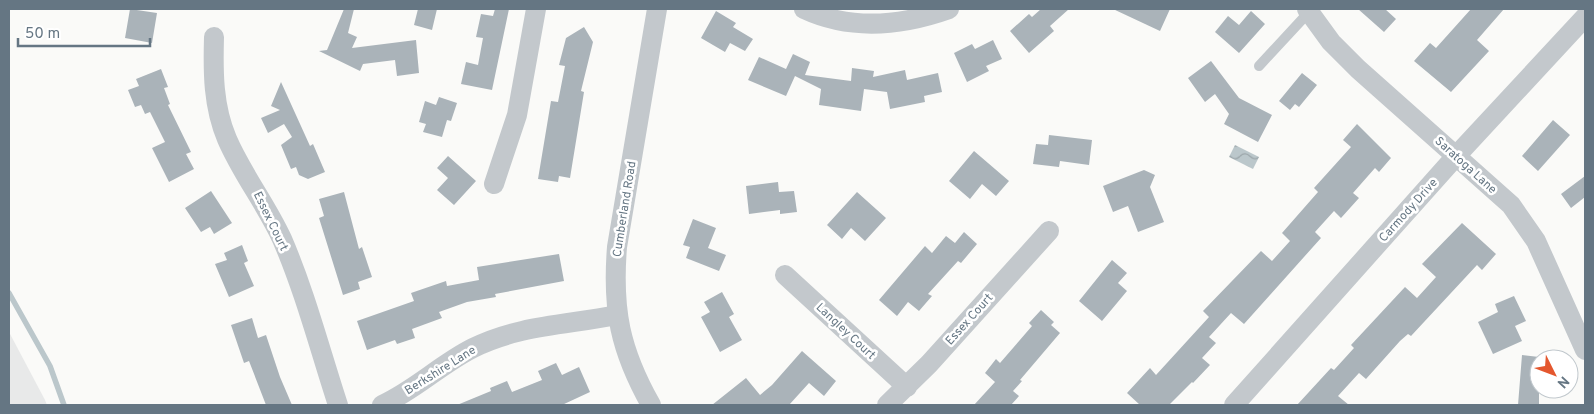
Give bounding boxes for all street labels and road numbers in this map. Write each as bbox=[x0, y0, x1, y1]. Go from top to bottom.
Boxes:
street label: Saratoga Lane bbox=[1431, 134, 1500, 198]
street label: Cumberland Road bbox=[610, 160, 640, 258]
street label: Carmody Drive bbox=[1376, 175, 1442, 246]
street label: Essex Court bbox=[249, 189, 291, 254]
street label: Essex Court bbox=[942, 291, 997, 349]
street label: Langley Court bbox=[812, 300, 879, 364]
street label: Berkshire Lane bbox=[402, 343, 479, 399]

